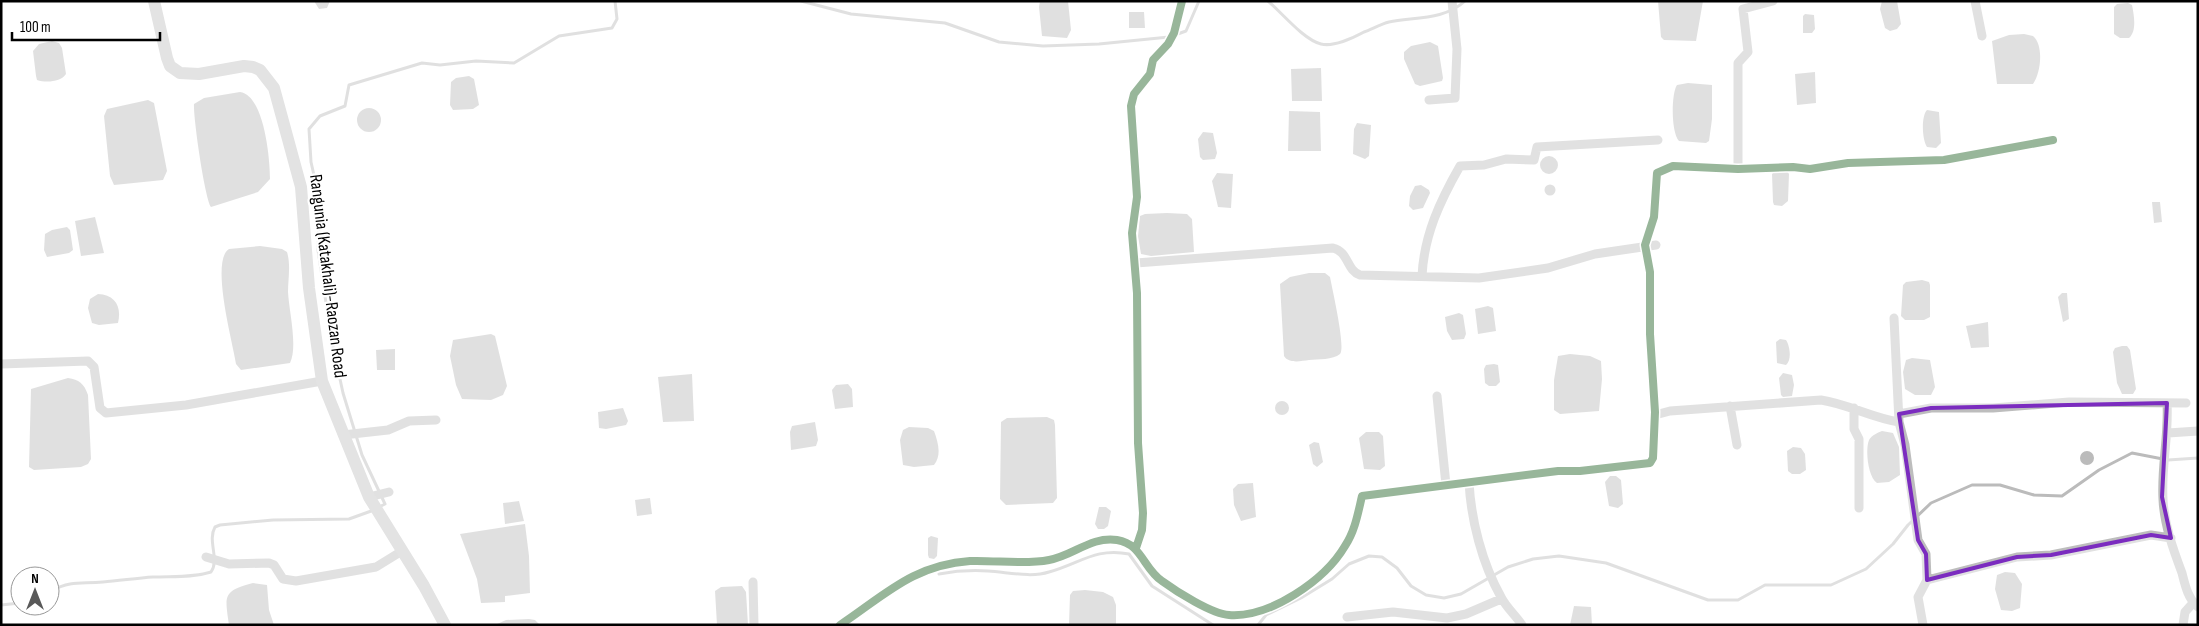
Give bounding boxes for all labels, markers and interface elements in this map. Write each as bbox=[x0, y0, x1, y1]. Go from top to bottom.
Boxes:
scale bar bbox=[12, 10, 160, 42]
text: 100 m bbox=[20, 18, 51, 37]
street label: Rangunia (Katakhali)-Raozan Road bbox=[305, 173, 351, 379]
north arrow bbox=[10, 566, 60, 616]
text: N bbox=[31, 570, 39, 587]

